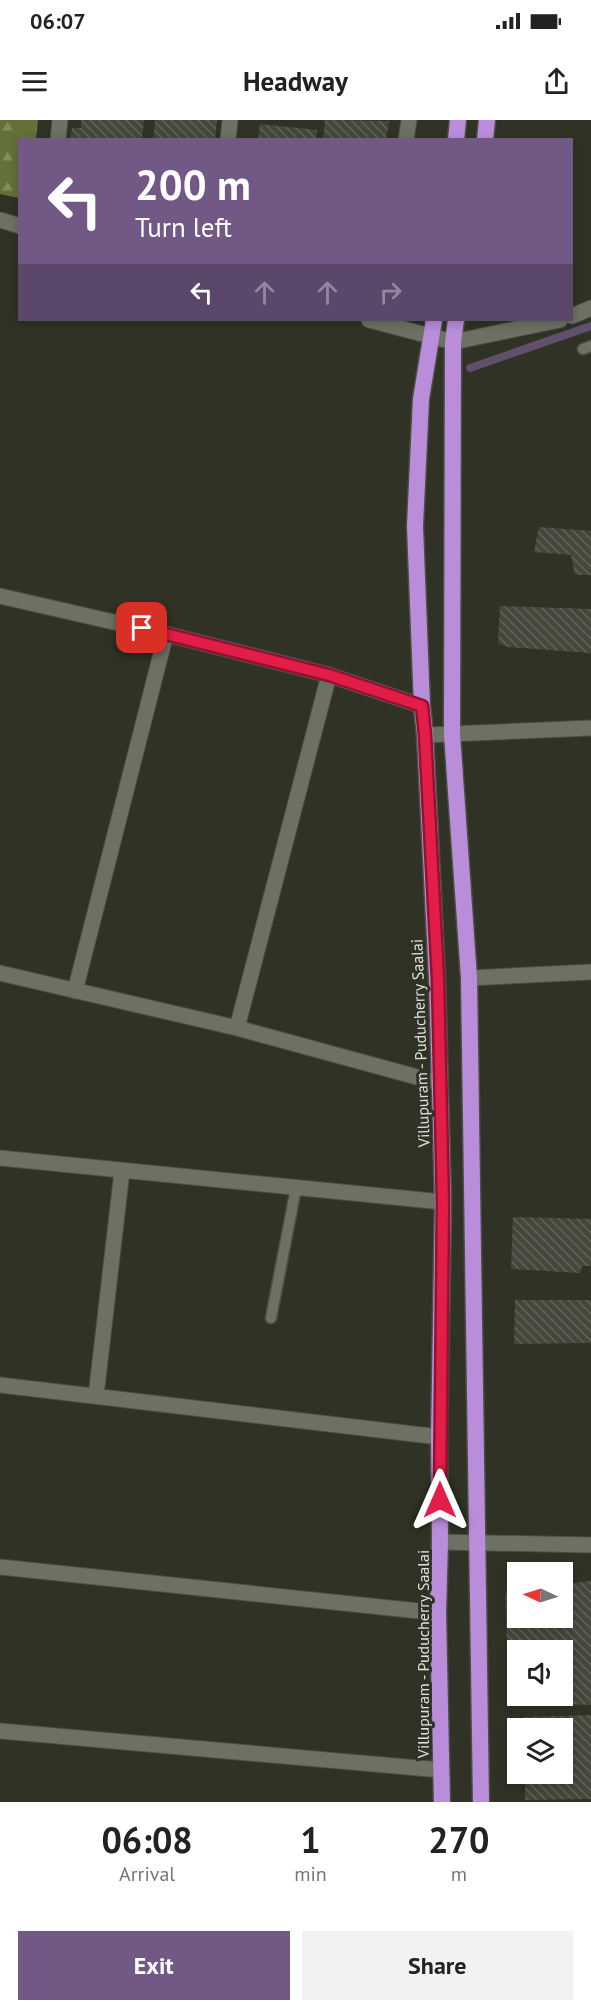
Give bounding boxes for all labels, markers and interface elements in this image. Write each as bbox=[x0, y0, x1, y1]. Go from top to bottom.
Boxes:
text: 06:07 bbox=[30, 7, 86, 35]
text: Headway bbox=[243, 64, 348, 98]
icon: menu bbox=[18, 65, 51, 98]
icon: share bbox=[540, 65, 573, 98]
text: 200 m bbox=[135, 157, 251, 212]
icon: left bbox=[36, 162, 114, 240]
text: Turn left bbox=[135, 210, 232, 244]
icon: left bbox=[185, 276, 218, 309]
icon: ahead bbox=[248, 276, 281, 309]
icon: ahead bbox=[311, 276, 344, 309]
icon: right bbox=[374, 276, 407, 309]
pin bbox=[116, 602, 167, 653]
icon: arrive bbox=[125, 611, 158, 644]
street label: Villupuram - Puducherry Saalai bbox=[406, 939, 434, 1148]
position arrow bbox=[408, 1468, 472, 1532]
street label: Villupuram - Puducherry Saalai bbox=[413, 1550, 433, 1759]
north arrow bbox=[507, 1562, 573, 1628]
map controls bbox=[507, 1562, 573, 1784]
button: sound bbox=[507, 1640, 573, 1706]
button: layers bbox=[507, 1718, 573, 1784]
text: 06:08 bbox=[101, 1816, 193, 1863]
text: 1 bbox=[300, 1816, 321, 1863]
text: 270 bbox=[428, 1816, 490, 1863]
text: Arrival bbox=[119, 1861, 175, 1887]
text: min bbox=[294, 1861, 327, 1887]
text: m bbox=[451, 1861, 467, 1887]
button: Exit bbox=[18, 1931, 290, 2000]
button: Share bbox=[302, 1931, 573, 2000]

